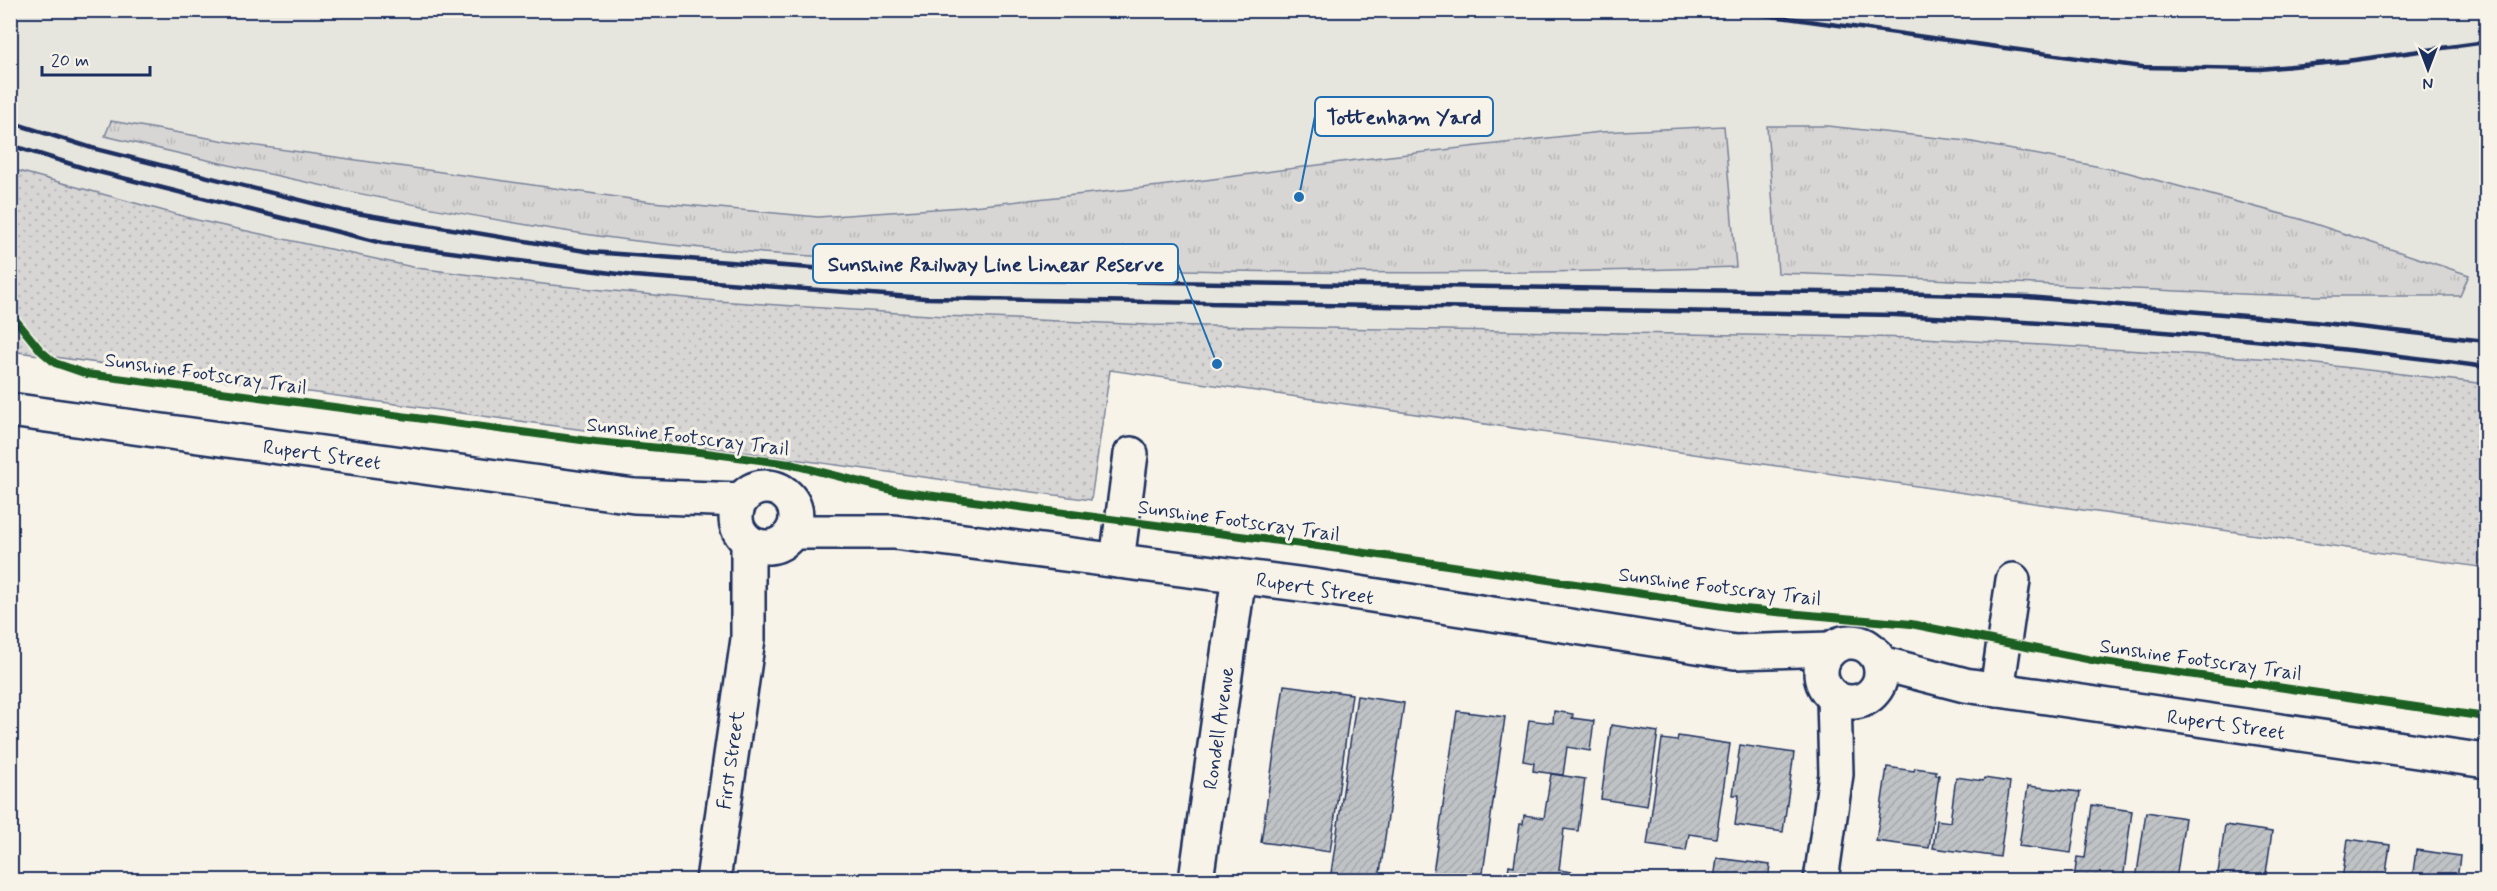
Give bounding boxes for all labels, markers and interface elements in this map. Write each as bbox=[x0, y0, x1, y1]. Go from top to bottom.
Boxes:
scale bar bbox=[42, 39, 150, 77]
north arrow bbox=[2398, 39, 2458, 99]
text: 20 m bbox=[51, 49, 89, 73]
text: N bbox=[2423, 72, 2433, 93]
callout: Tottenham Yard bbox=[1315, 97, 1493, 136]
text: Tottenham Yard bbox=[1326, 104, 1482, 132]
callout: Sunshine Railway Line Linear Reserve bbox=[813, 244, 1178, 283]
text: Sunshine Railway Line Linear Reserve bbox=[828, 251, 1165, 279]
street label: Sunshine Footscray Trail bbox=[103, 347, 309, 402]
street label: Sunshine Footscray Trail bbox=[585, 412, 791, 463]
street label: Rupert Street bbox=[261, 434, 382, 477]
street label: Sunshine Footscray Trail bbox=[1136, 494, 1342, 549]
street label: Sunshine Footscray Trail bbox=[1617, 562, 1823, 613]
street label: Rupert Street bbox=[1254, 567, 1376, 612]
street label: Sunshine Footscray Trail bbox=[2098, 633, 2304, 688]
street label: Rondell Avenue bbox=[1198, 665, 1241, 791]
street label: Rupert Street bbox=[2165, 704, 2286, 747]
street label: First Street bbox=[711, 709, 752, 811]

